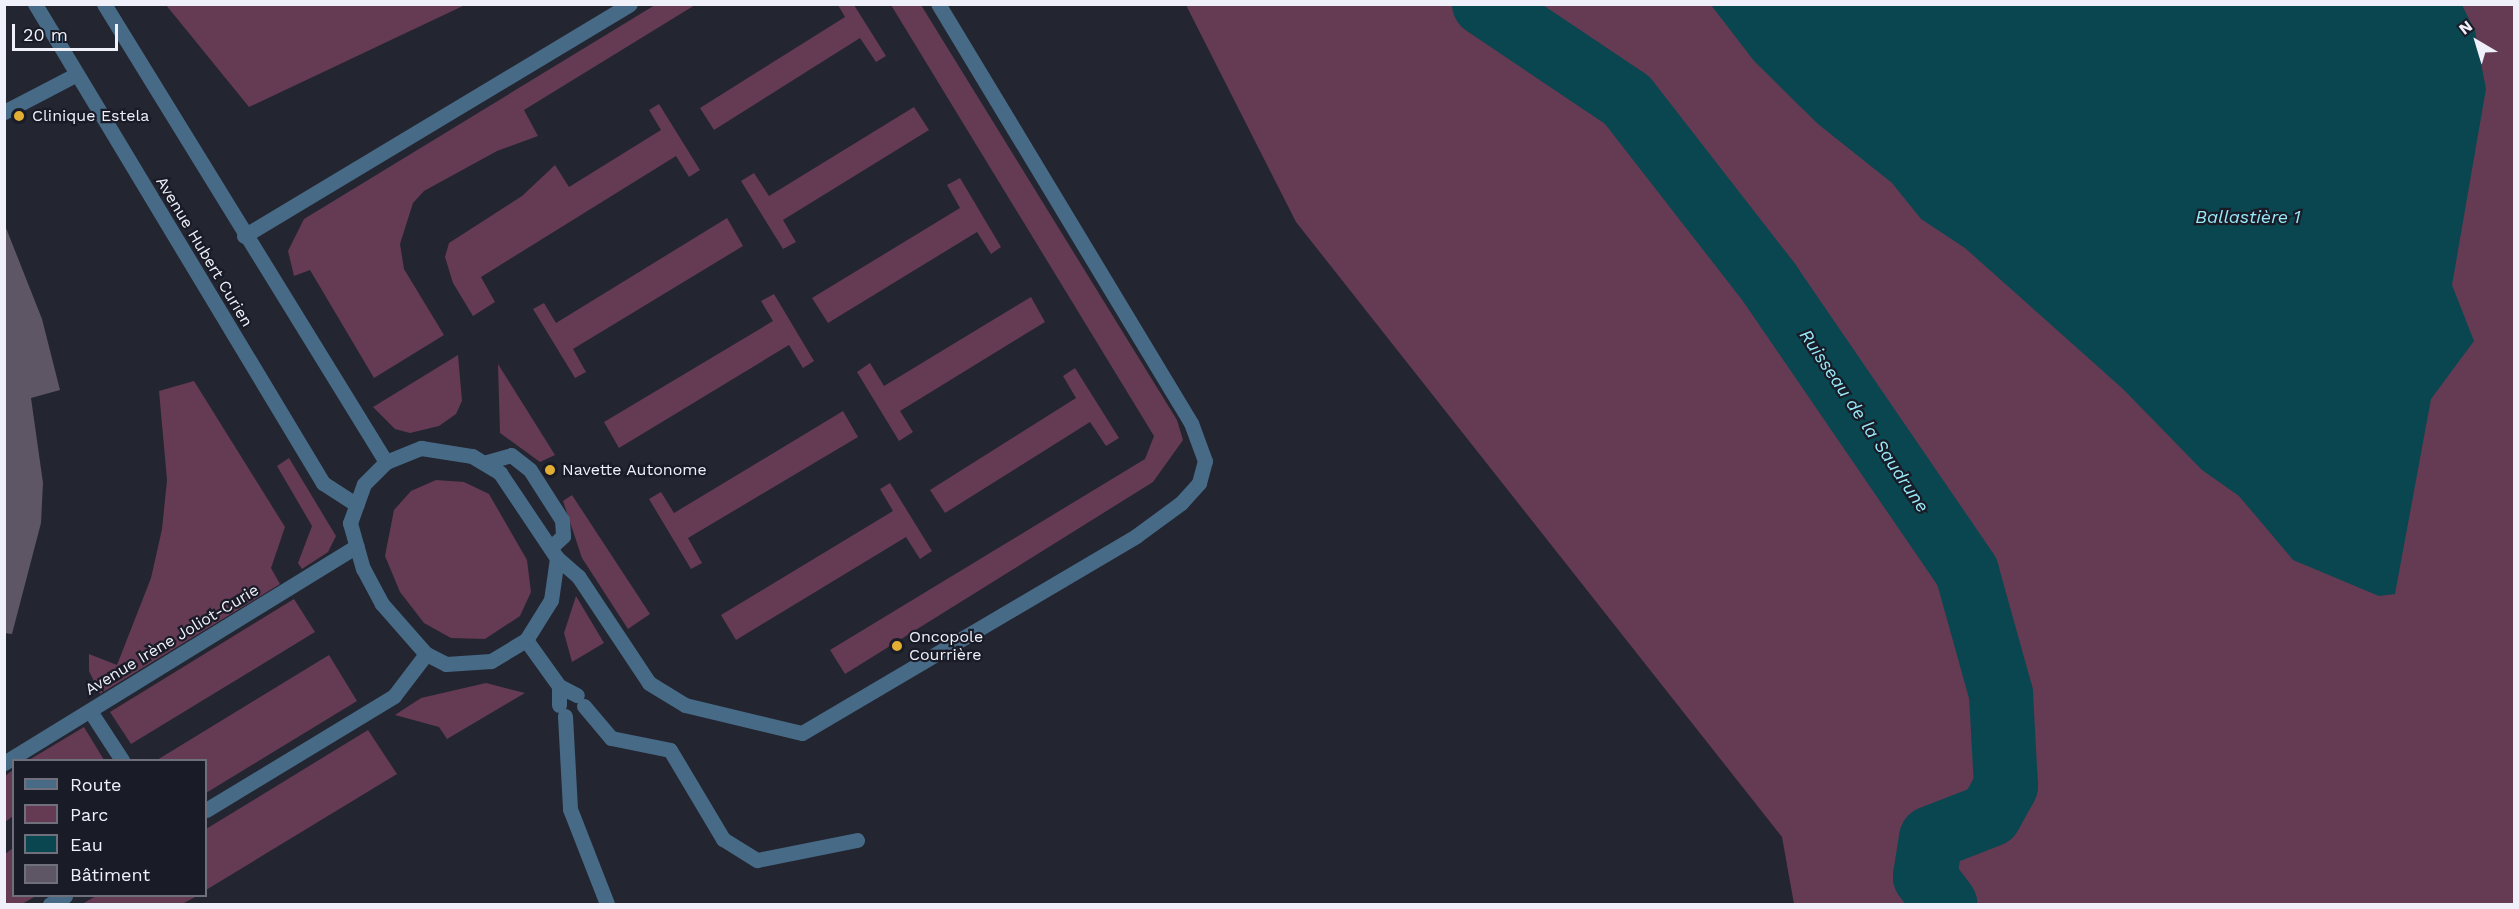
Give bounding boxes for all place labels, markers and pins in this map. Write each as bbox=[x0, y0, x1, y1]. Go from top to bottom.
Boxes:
place label: Clinique Estela bbox=[32, 106, 149, 126]
marker: Clinique Estela bbox=[10, 107, 28, 125]
place label: Navette Autonome bbox=[562, 460, 707, 480]
marker: Navette Autonome bbox=[543, 463, 557, 477]
place label: Oncopole Courrière bbox=[909, 627, 983, 665]
marker: Oncopole Courrière bbox=[890, 639, 904, 653]

